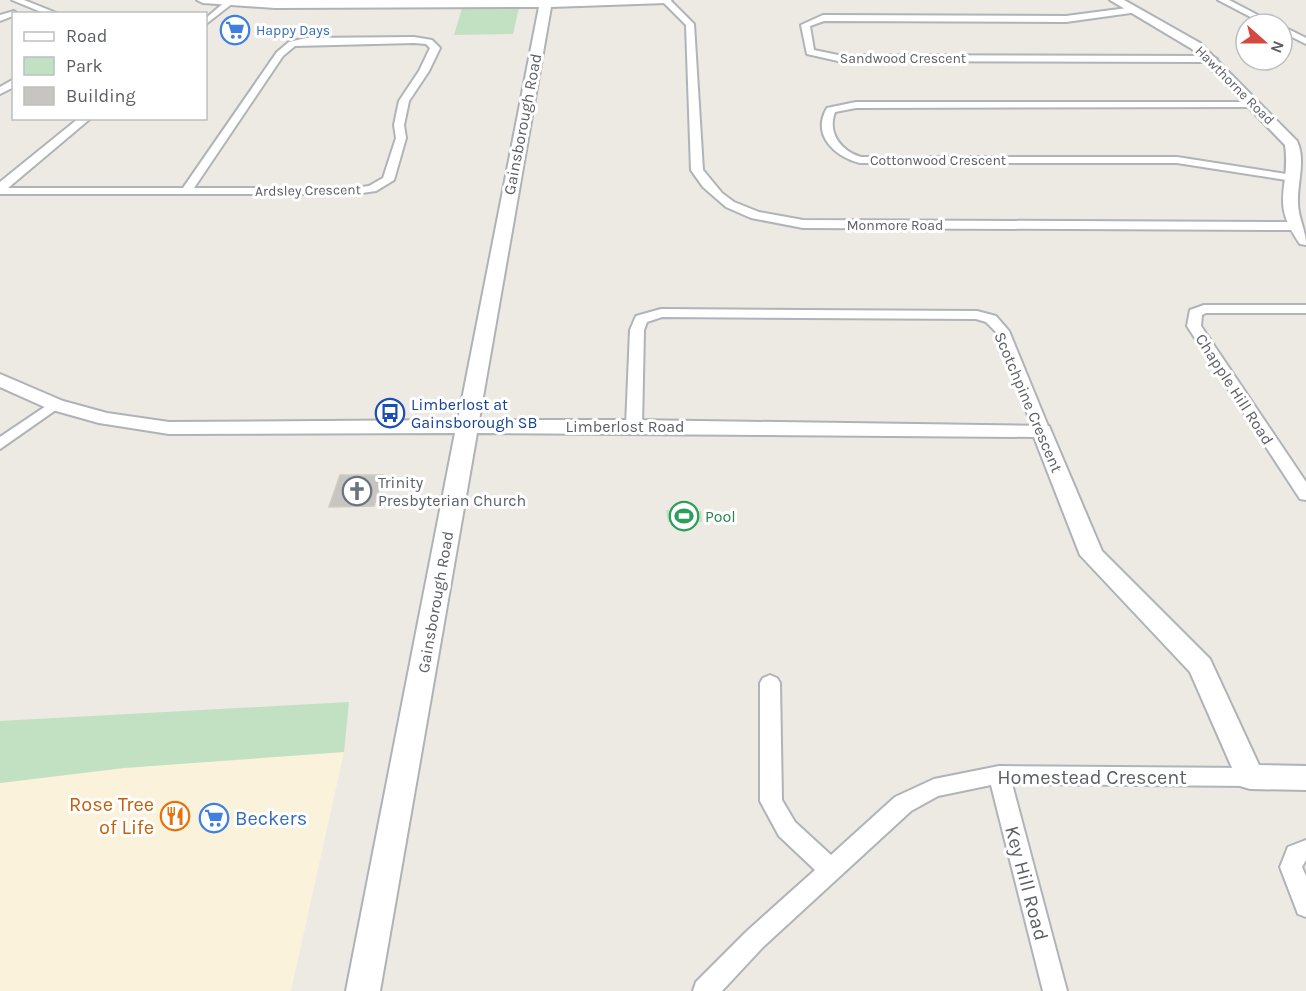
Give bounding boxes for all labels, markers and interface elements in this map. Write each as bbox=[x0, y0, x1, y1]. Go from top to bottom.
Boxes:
legend bbox=[12, 12, 207, 120]
north arrow bbox=[1234, 12, 1294, 72]
supermarket icon: Happy Days bbox=[219, 14, 251, 46]
place label: Happy Days bbox=[256, 22, 330, 39]
text: Road bbox=[66, 25, 107, 47]
text: N bbox=[1267, 38, 1288, 56]
street label: Hawthorne Road bbox=[1192, 42, 1278, 128]
street label: Sandwood Crescent bbox=[840, 50, 966, 67]
street label: Gainsborough Road bbox=[499, 52, 546, 196]
text: Park bbox=[66, 55, 103, 77]
text: Building bbox=[66, 85, 136, 107]
street label: Cottonwood Crescent bbox=[870, 152, 1006, 169]
street label: Ardsley Crescent bbox=[255, 181, 361, 200]
street label: Monmore Road bbox=[847, 217, 943, 234]
street label: Scotchpine Crescent bbox=[990, 329, 1067, 475]
street label: Chapple Hill Road bbox=[1192, 330, 1278, 448]
place label: Limberlost at Gainsborough SB bbox=[411, 395, 538, 432]
bus stop icon: Limberlost at Gainsborough SB bbox=[374, 397, 406, 429]
street label: Limberlost Road bbox=[566, 417, 684, 436]
place label: Trinity Presbyterian Church bbox=[378, 473, 526, 510]
church icon: Trinity Presbyterian Church bbox=[341, 475, 373, 507]
sports icon: Pool bbox=[668, 500, 700, 532]
place label: Pool bbox=[705, 507, 736, 526]
street label: Gainsborough Road bbox=[414, 530, 457, 674]
street label: Homestead Crescent bbox=[997, 766, 1187, 789]
place label: Rose Tree of Life bbox=[69, 793, 154, 839]
restaurant icon: Rose Tree of Life bbox=[159, 800, 191, 832]
supermarket icon: Beckers bbox=[198, 802, 230, 834]
place label: Beckers bbox=[235, 807, 307, 830]
street label: Key Hill Road bbox=[1000, 823, 1053, 943]

